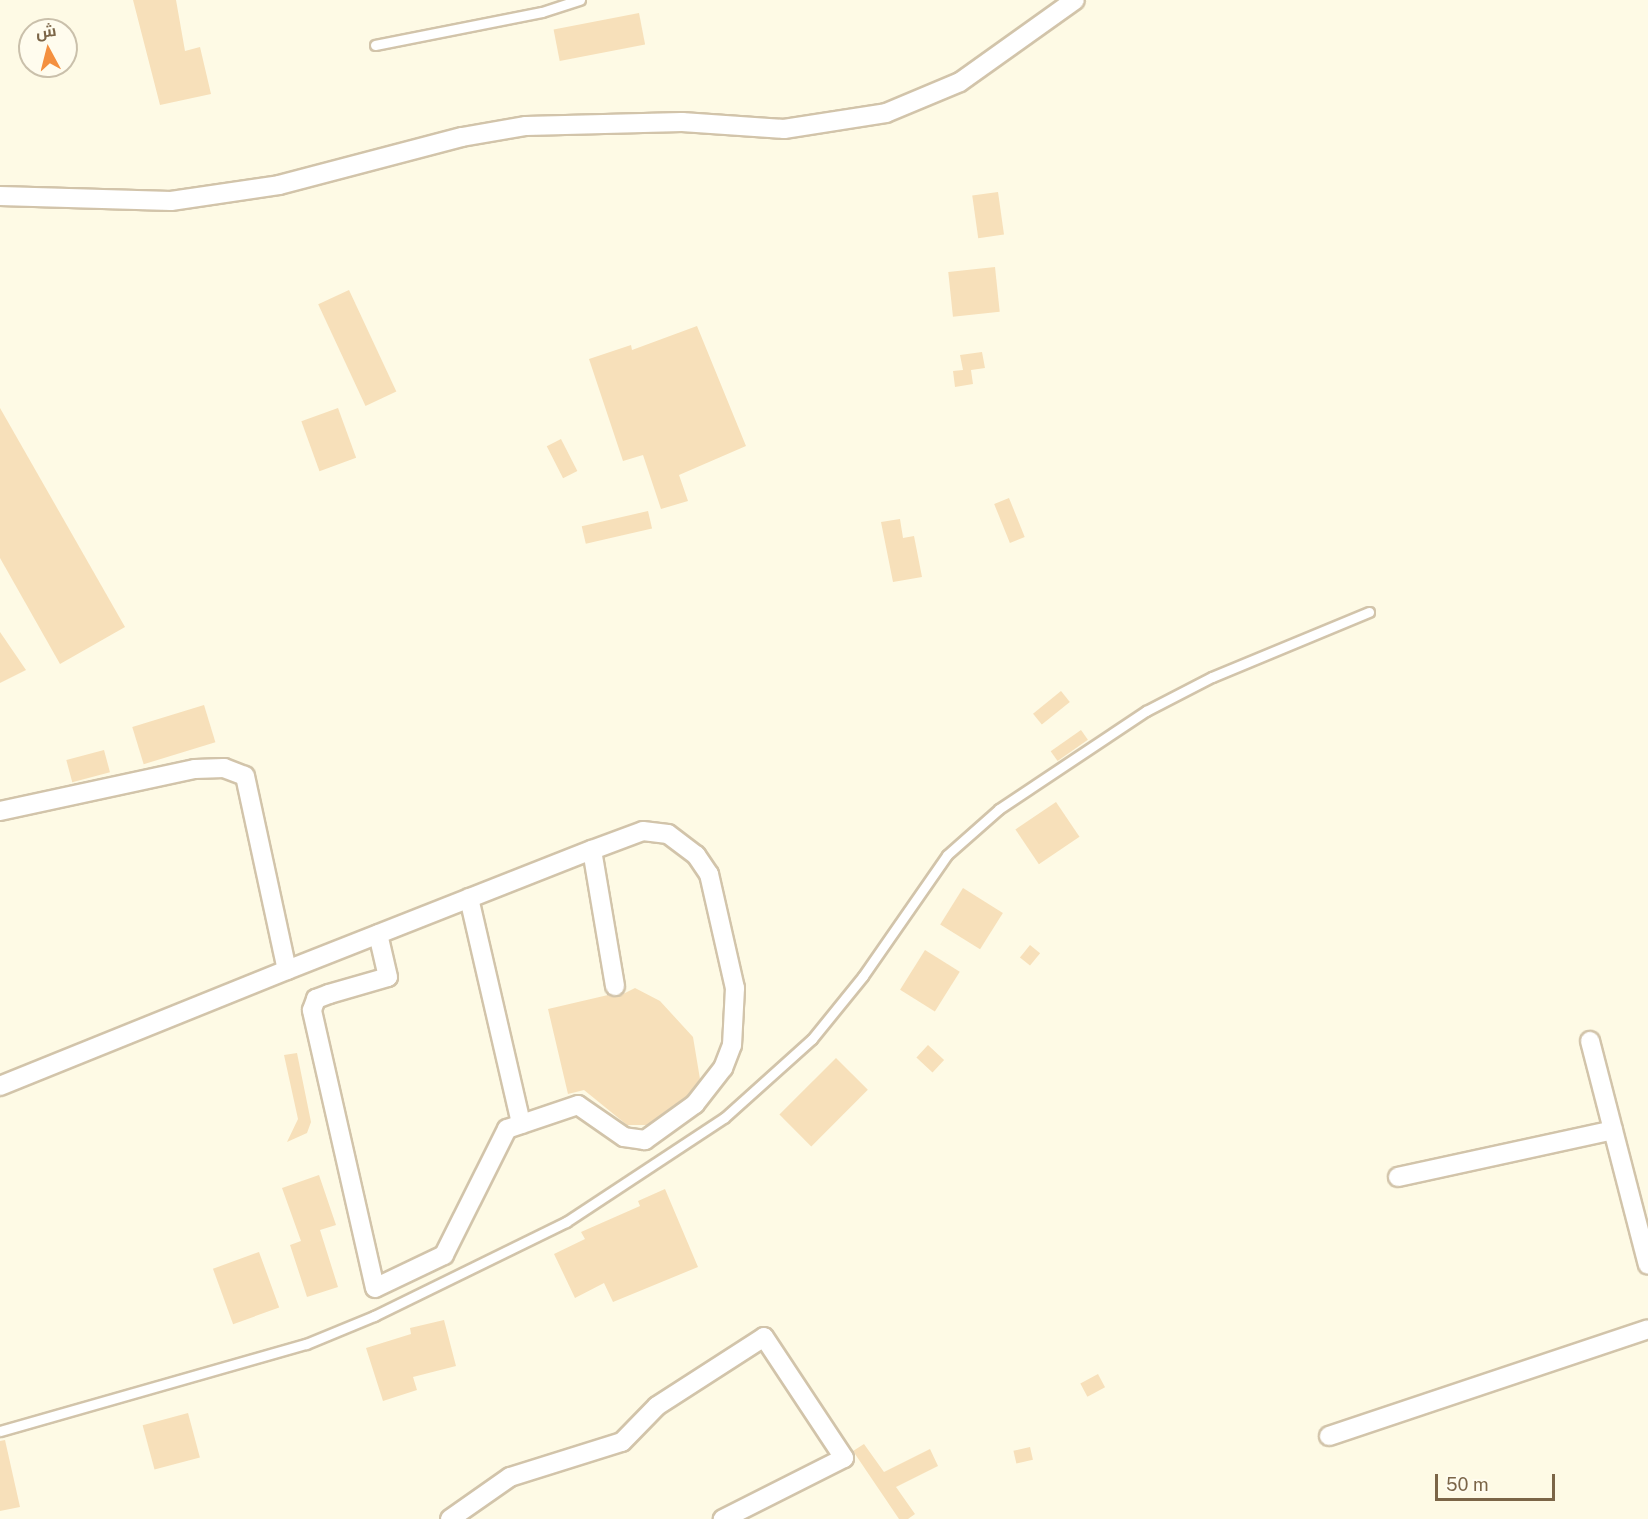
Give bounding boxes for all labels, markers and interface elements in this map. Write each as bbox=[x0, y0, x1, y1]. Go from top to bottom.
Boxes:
north arrow bbox=[18, 18, 78, 78]
text: ش bbox=[35, 21, 57, 42]
scale bar bbox=[1438, 1462, 1558, 1500]
text: 50 m bbox=[1446, 1474, 1489, 1495]

